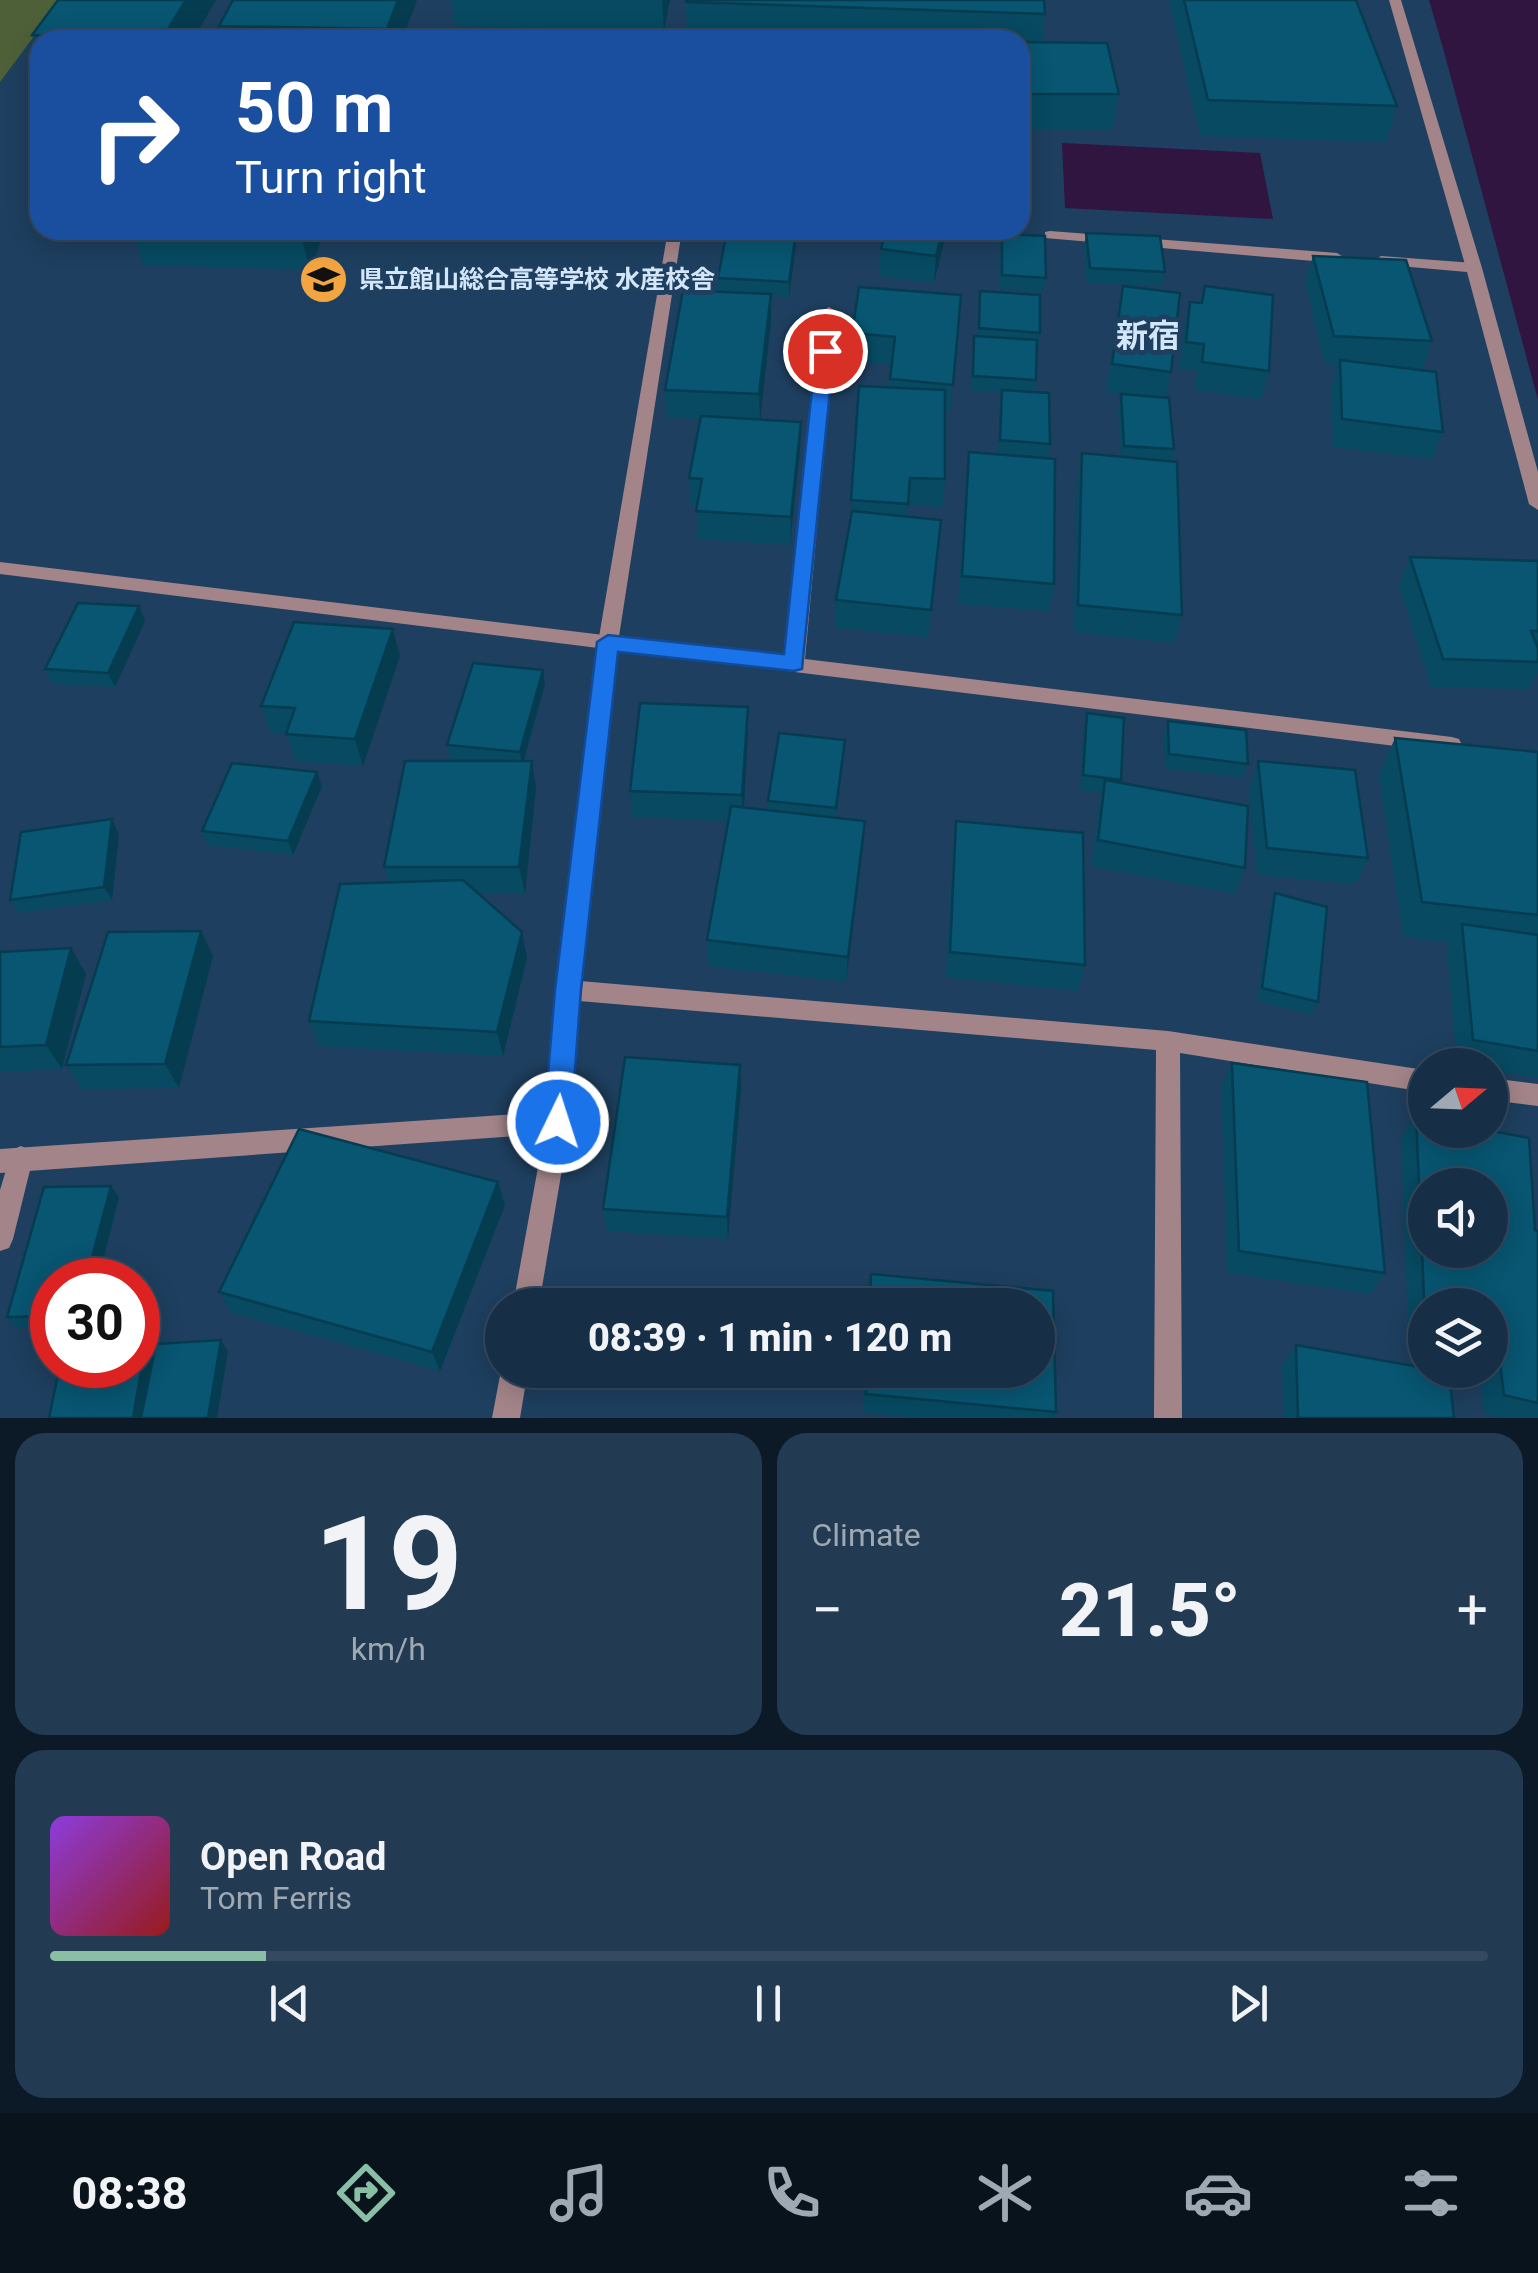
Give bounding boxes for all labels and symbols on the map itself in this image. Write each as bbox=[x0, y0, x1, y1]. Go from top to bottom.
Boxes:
school or university icon: 県立館山総合高等学校 水産校舎 bbox=[298, 253, 350, 305]
place label: 県立館山総合高等学校 水産校舎 bbox=[359, 265, 715, 294]
pin bbox=[783, 309, 868, 394]
district label: 新宿 bbox=[1116, 317, 1180, 355]
north arrow bbox=[1408, 1048, 1508, 1148]
position arrow bbox=[506, 1070, 610, 1174]
speed limit sign: 30 bbox=[30, 1258, 160, 1388]

